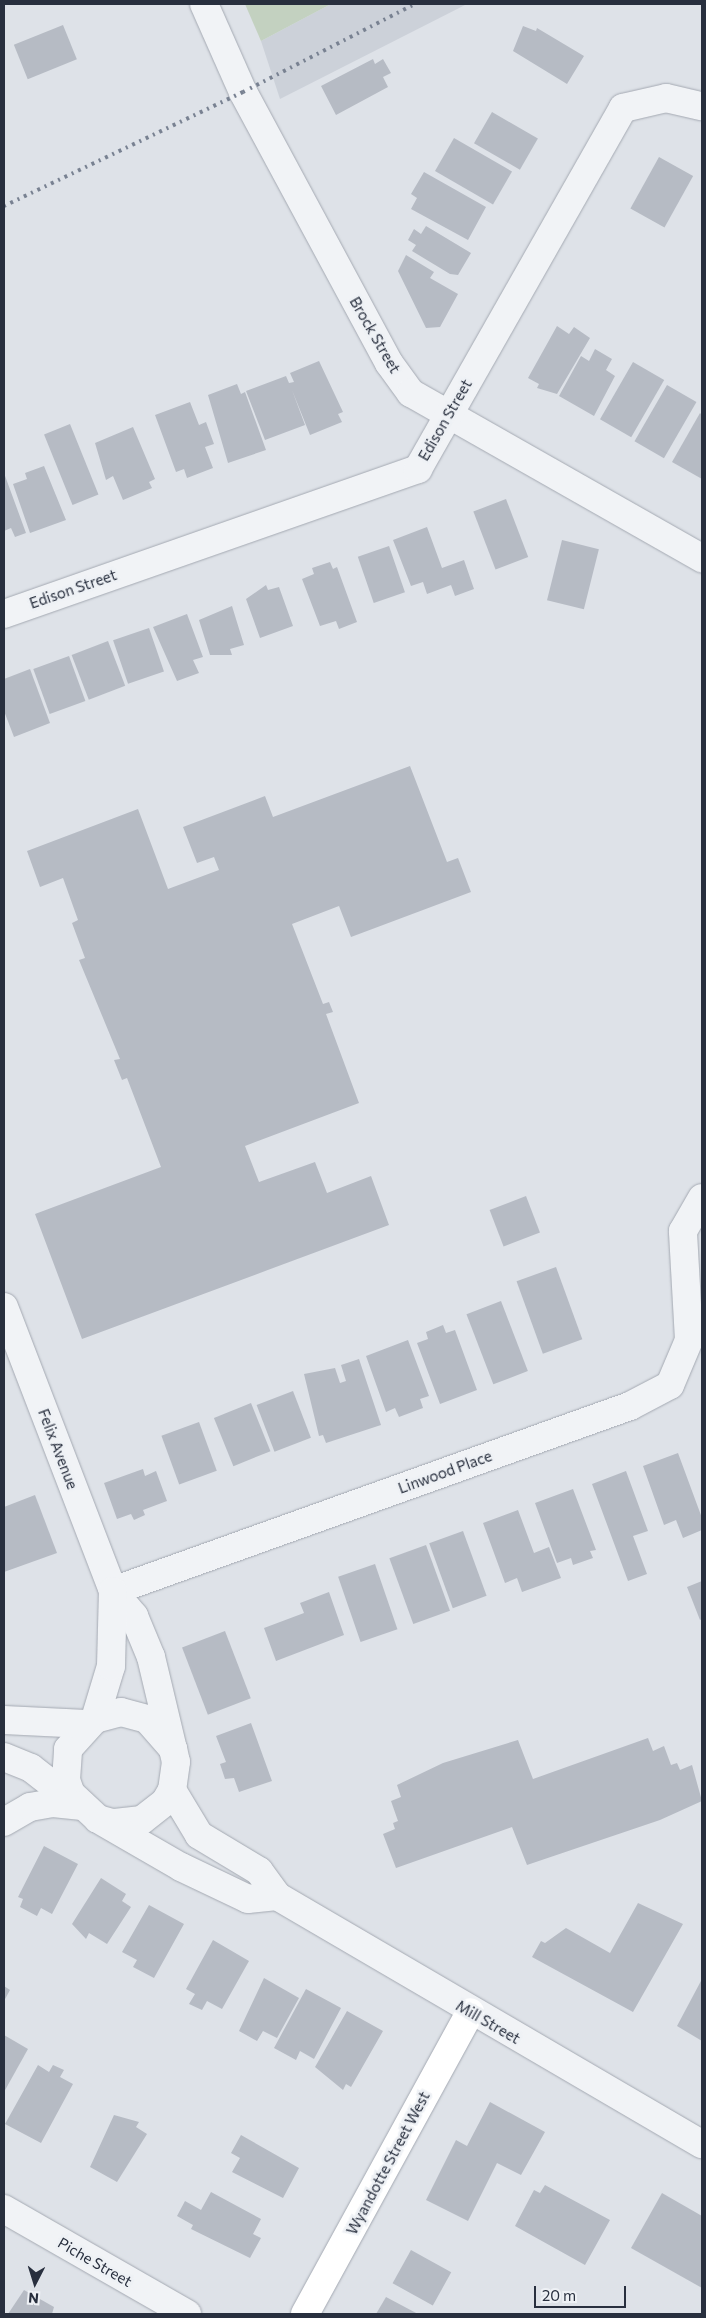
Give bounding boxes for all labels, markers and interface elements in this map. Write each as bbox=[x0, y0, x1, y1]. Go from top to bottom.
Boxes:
street label: Brock Street bbox=[346, 294, 404, 376]
street label: Edison Street bbox=[414, 376, 476, 464]
street label: Edison Street bbox=[27, 566, 119, 612]
street label: Felix Avenue bbox=[34, 1406, 82, 1492]
street label: Linwood Place bbox=[396, 1447, 494, 1497]
street label: Mill Street bbox=[453, 1996, 523, 2048]
street label: Wyandotte Street West bbox=[343, 2088, 433, 2238]
street label: Piche Street bbox=[55, 2234, 135, 2290]
north arrow bbox=[10, 2258, 60, 2308]
scale bar bbox=[536, 2276, 628, 2308]
text: 20 m bbox=[542, 2286, 576, 2304]
text: N bbox=[28, 2290, 40, 2307]

